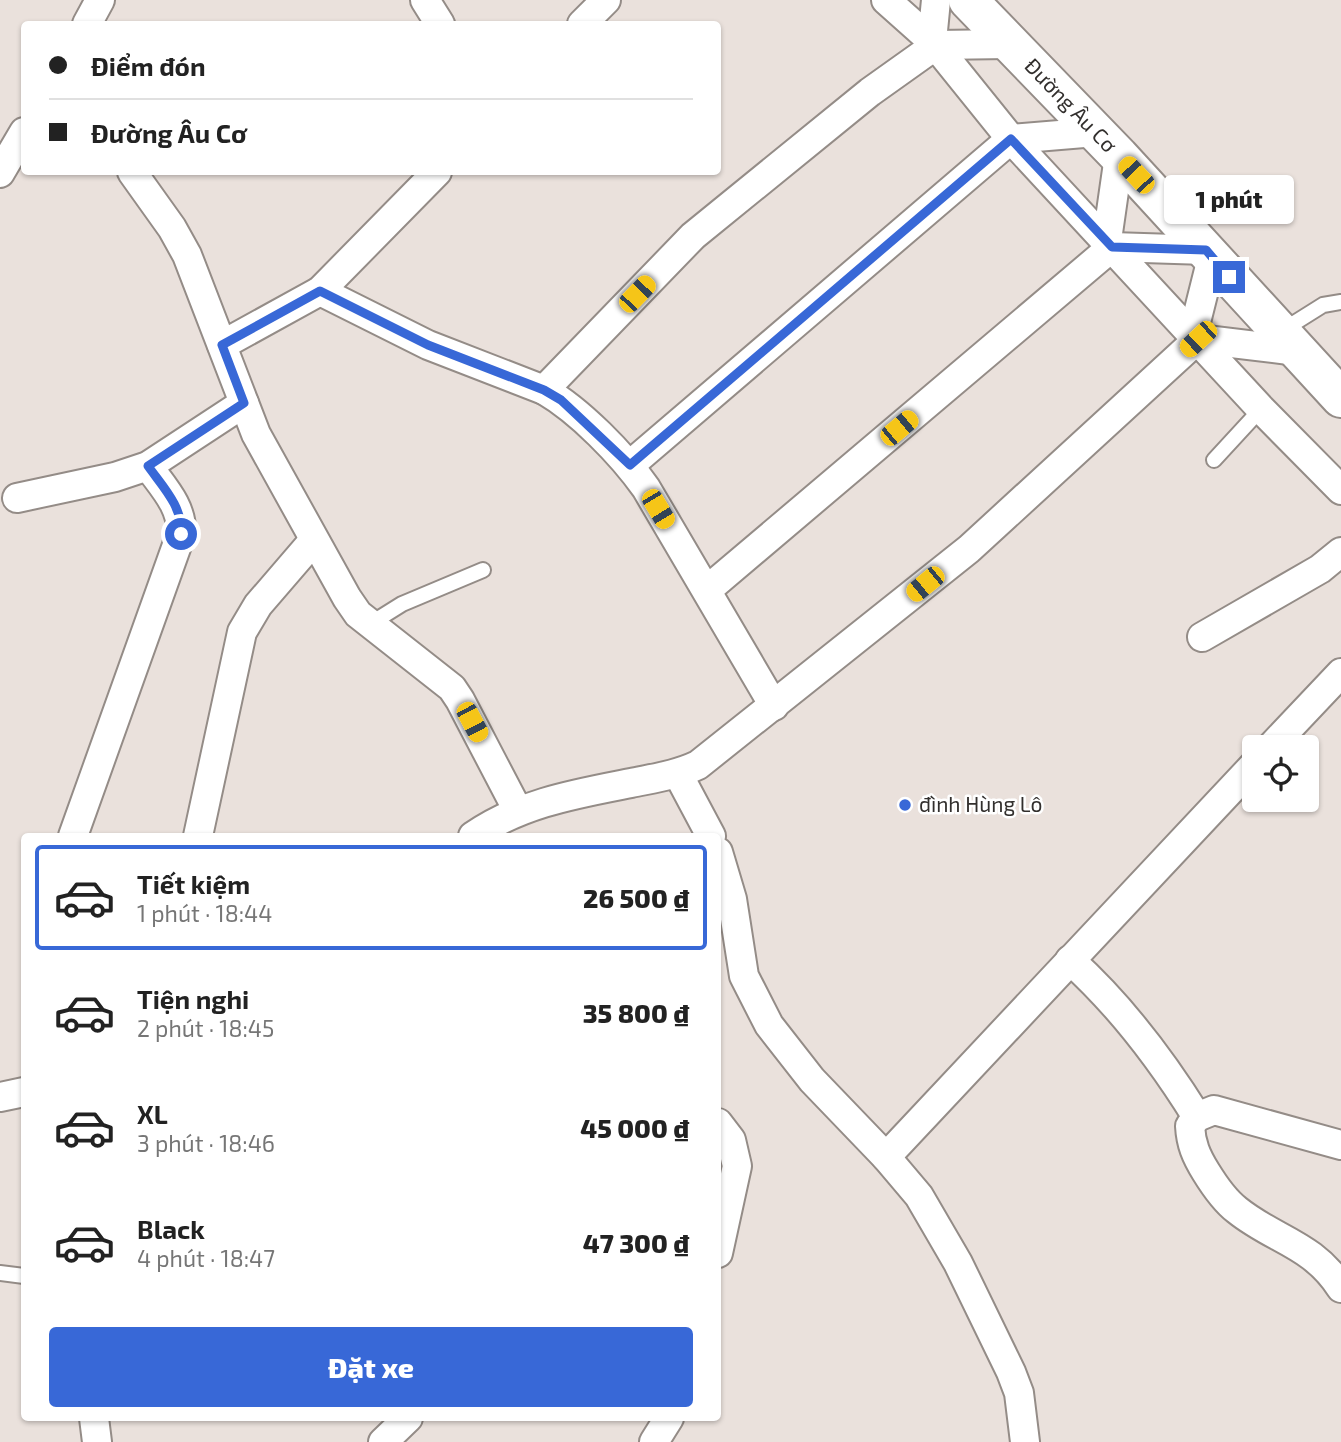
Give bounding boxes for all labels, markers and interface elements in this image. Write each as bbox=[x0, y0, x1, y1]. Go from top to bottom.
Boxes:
text: Điểm đón bbox=[91, 50, 206, 81]
street label: Đường Âu Cơ bbox=[1020, 52, 1123, 157]
text: Đường Âu Cơ bbox=[91, 117, 247, 148]
car bbox=[1114, 152, 1159, 198]
callout: 1 phút bbox=[1164, 176, 1294, 224]
text: 1 phút bbox=[1195, 185, 1263, 213]
route end bbox=[1213, 261, 1245, 293]
car bbox=[615, 272, 660, 316]
car bbox=[1176, 317, 1221, 361]
car bbox=[877, 406, 922, 450]
car bbox=[639, 486, 678, 532]
route start bbox=[165, 518, 197, 550]
car bbox=[903, 563, 948, 605]
car bbox=[453, 699, 492, 745]
map controls bbox=[1242, 735, 1319, 812]
button: locate bbox=[1242, 735, 1319, 812]
place label: đình Hùng Lô bbox=[919, 791, 1043, 816]
marker: đình Hùng Lô bbox=[897, 797, 913, 813]
icon: car bbox=[53, 866, 116, 929]
text: Tiết kiệm bbox=[137, 868, 250, 899]
text: 26 500 ₫ bbox=[583, 882, 689, 913]
text: 1 phút · 18:44 bbox=[137, 899, 272, 927]
icon: car bbox=[53, 981, 116, 1044]
text: Tiện nghi bbox=[137, 983, 249, 1014]
text: 35 800 ₫ bbox=[583, 997, 689, 1028]
text: 2 phút · 18:45 bbox=[137, 1014, 274, 1042]
icon: car bbox=[53, 1096, 116, 1159]
text: XL bbox=[137, 1098, 168, 1129]
text: 45 000 ₫ bbox=[580, 1112, 689, 1143]
text: 3 phút · 18:46 bbox=[137, 1129, 275, 1157]
icon: car bbox=[53, 1211, 116, 1274]
text: Black bbox=[137, 1213, 205, 1244]
text: 47 300 ₫ bbox=[583, 1227, 689, 1258]
text: 4 phút · 18:47 bbox=[137, 1244, 275, 1272]
button: Đặt xe bbox=[49, 1327, 693, 1407]

